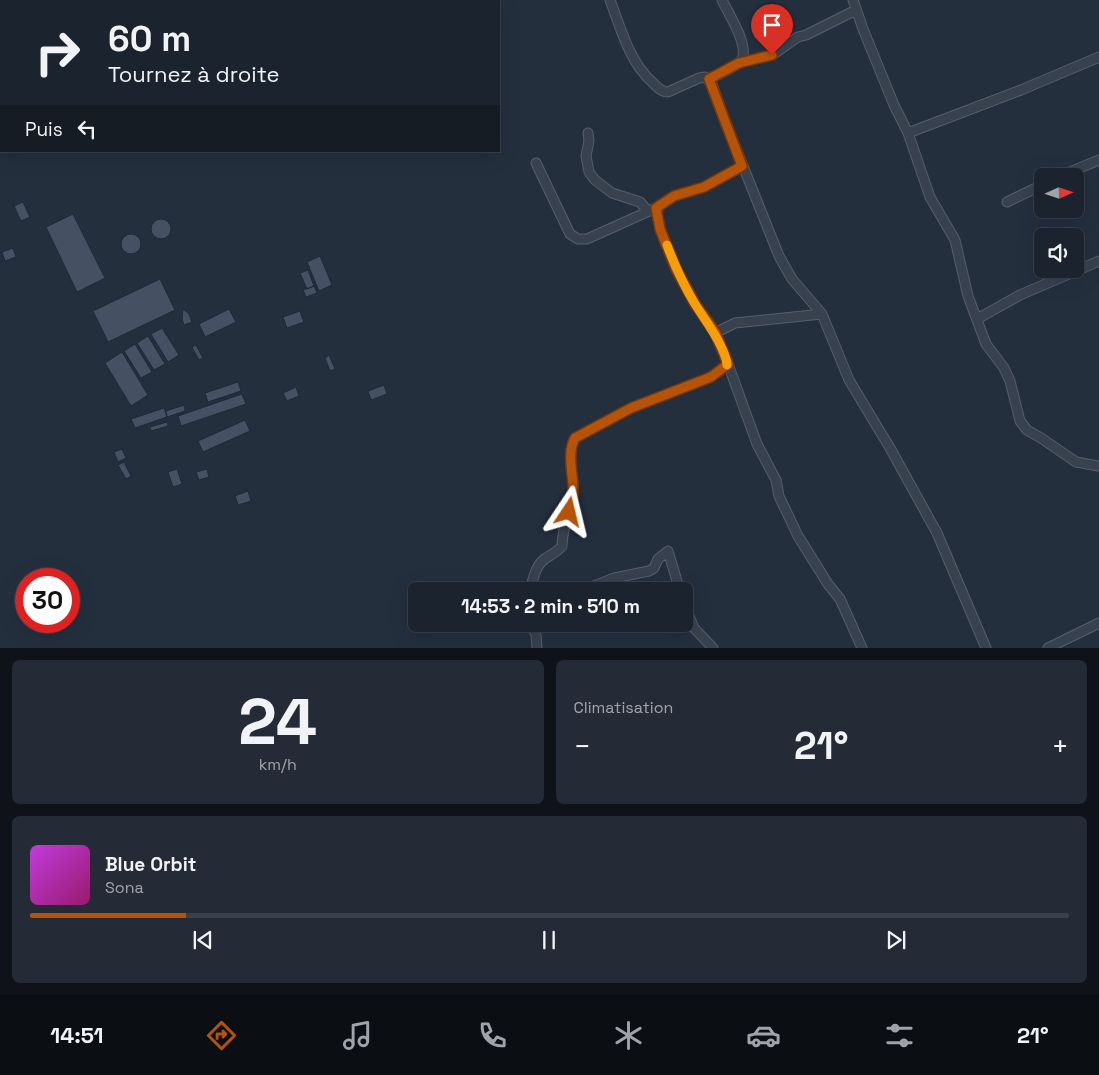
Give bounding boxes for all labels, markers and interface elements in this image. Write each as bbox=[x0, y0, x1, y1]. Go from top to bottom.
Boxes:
pin bbox=[751, 4, 793, 55]
icon: arrive bbox=[758, 11, 786, 39]
text: 60 m bbox=[108, 17, 191, 61]
icon: right bbox=[25, 20, 90, 85]
text: Tournez à droite bbox=[108, 60, 279, 88]
icon: left bbox=[73, 115, 101, 143]
text: Puis bbox=[25, 117, 63, 142]
north arrow bbox=[1034, 168, 1084, 218]
map controls bbox=[1034, 168, 1084, 278]
button: sound bbox=[1034, 228, 1084, 278]
position arrow bbox=[542, 485, 594, 537]
speed limit sign: 30 bbox=[15, 568, 80, 633]
text: 14:53 · 2 min · 510 m bbox=[461, 594, 640, 619]
text: 24 bbox=[238, 680, 317, 763]
text: Climatisation bbox=[574, 697, 673, 718]
text: 21° bbox=[794, 722, 849, 770]
text: − bbox=[574, 728, 591, 764]
text: + bbox=[1052, 728, 1069, 764]
text: km/h bbox=[259, 754, 297, 775]
text: Blue Orbit bbox=[105, 852, 196, 877]
text: Sona bbox=[105, 877, 144, 898]
icon: previous bbox=[189, 926, 217, 954]
icon: pause bbox=[535, 926, 563, 954]
icon: next bbox=[882, 926, 910, 954]
icon: directions bbox=[204, 1018, 239, 1053]
icon: music bbox=[340, 1018, 375, 1053]
icon: phone bbox=[475, 1018, 510, 1053]
icon: climate bbox=[611, 1018, 646, 1053]
icon: car bbox=[746, 1018, 781, 1053]
icon: filters bbox=[882, 1018, 917, 1053]
text: 14:51 bbox=[50, 1021, 104, 1049]
text: 21° bbox=[1017, 1021, 1049, 1049]

